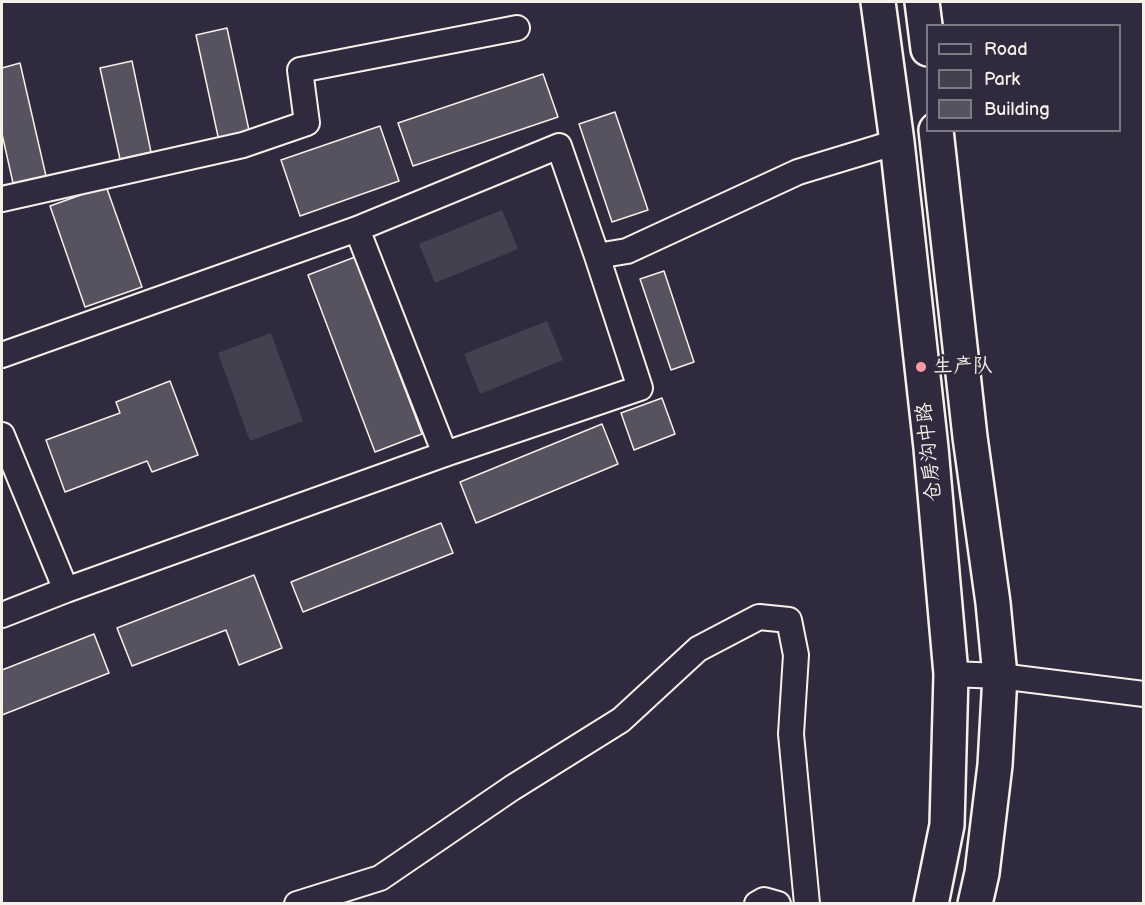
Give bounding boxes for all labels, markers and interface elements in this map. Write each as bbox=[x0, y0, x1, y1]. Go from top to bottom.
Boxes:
legend bbox=[926, 24, 1121, 132]
text: Road bbox=[984, 39, 1028, 60]
text: Park bbox=[984, 69, 1020, 90]
text: Building bbox=[984, 99, 1050, 120]
place label: 生产队 bbox=[933, 355, 993, 379]
marker: 生产队 bbox=[914, 360, 928, 374]
street label: 仓房沟中路 bbox=[913, 401, 947, 503]

